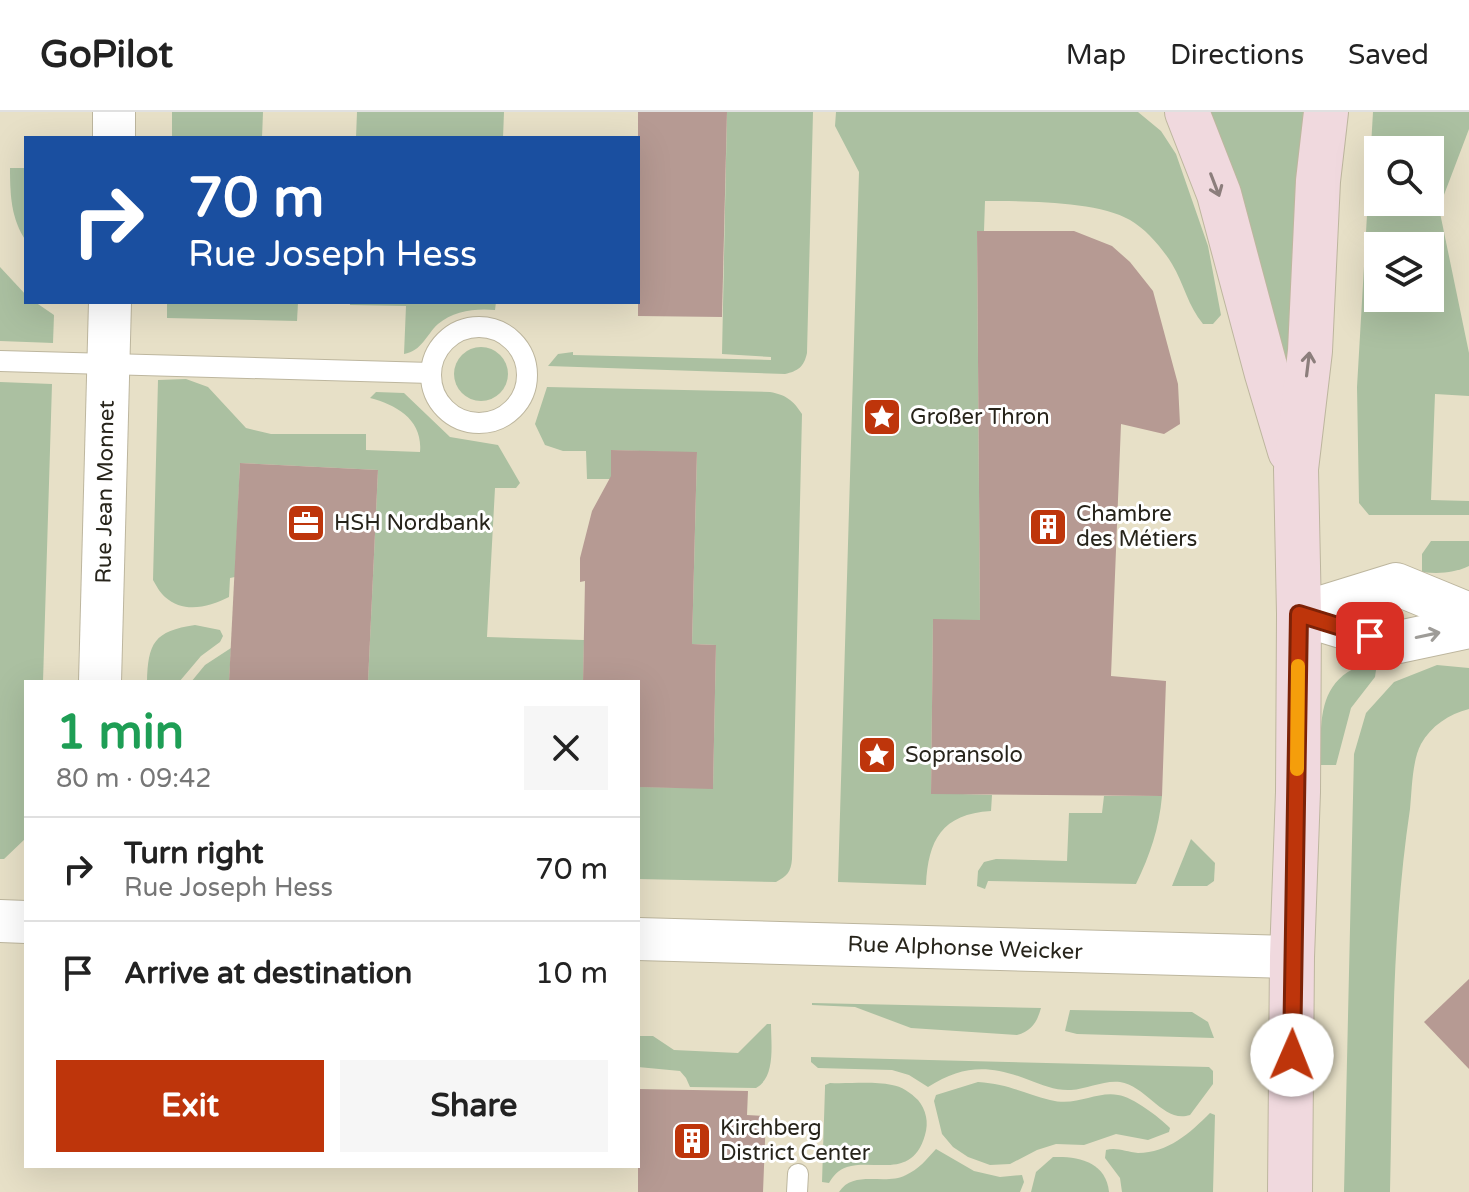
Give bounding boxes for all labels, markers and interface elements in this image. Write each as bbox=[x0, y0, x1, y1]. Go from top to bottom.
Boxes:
text: GoPilot bbox=[40, 32, 173, 78]
text: Map bbox=[1066, 38, 1126, 72]
text: Directions bbox=[1170, 38, 1304, 72]
text: Saved bbox=[1348, 38, 1429, 72]
map controls bbox=[1364, 136, 1444, 312]
button: search bbox=[1364, 136, 1444, 216]
text: 70 m bbox=[188, 165, 324, 232]
icon: right bbox=[56, 168, 160, 272]
one-way arrow bbox=[1209, 172, 1223, 197]
button: layers bbox=[1364, 232, 1444, 312]
text: Rue Joseph Hess bbox=[188, 233, 477, 276]
one-way arrow bbox=[1301, 352, 1316, 377]
place icon: Großer Thron bbox=[861, 396, 903, 438]
street label: Rue Jean Monnet bbox=[90, 400, 120, 584]
place label: Großer Thron bbox=[910, 404, 1050, 430]
place label: Chambre des Métiers bbox=[1076, 501, 1197, 552]
office icon: HSH Nordbank bbox=[285, 502, 327, 544]
building icon: Chambre des Métiers bbox=[1027, 506, 1069, 548]
place label: HSH Nordbank bbox=[334, 510, 491, 536]
pin bbox=[1336, 602, 1404, 670]
icon: arrive bbox=[1348, 614, 1392, 658]
one-way arrow bbox=[1414, 627, 1440, 642]
text: 1 min bbox=[56, 704, 184, 762]
button: close bbox=[524, 706, 608, 790]
place icon: Sopransolo bbox=[856, 734, 898, 776]
place label: Sopransolo bbox=[905, 742, 1023, 768]
text: 80 m · 09:42 bbox=[56, 763, 212, 794]
text: Turn right bbox=[124, 835, 264, 872]
icon: right bbox=[56, 847, 100, 891]
text: 70 m bbox=[535, 851, 608, 888]
text: Rue Joseph Hess bbox=[124, 872, 333, 903]
street label: Rue Alphonse Weicker bbox=[847, 931, 1084, 965]
icon: arrive bbox=[56, 951, 100, 995]
text: Arrive at destination bbox=[124, 955, 412, 992]
text: 10 m bbox=[535, 955, 608, 992]
position arrow bbox=[1250, 1013, 1334, 1097]
button: Exit bbox=[56, 1060, 324, 1152]
button: Share bbox=[340, 1060, 608, 1152]
place label: Kirchberg District Center bbox=[720, 1115, 871, 1166]
building icon: Kirchberg District Center bbox=[671, 1120, 713, 1162]

